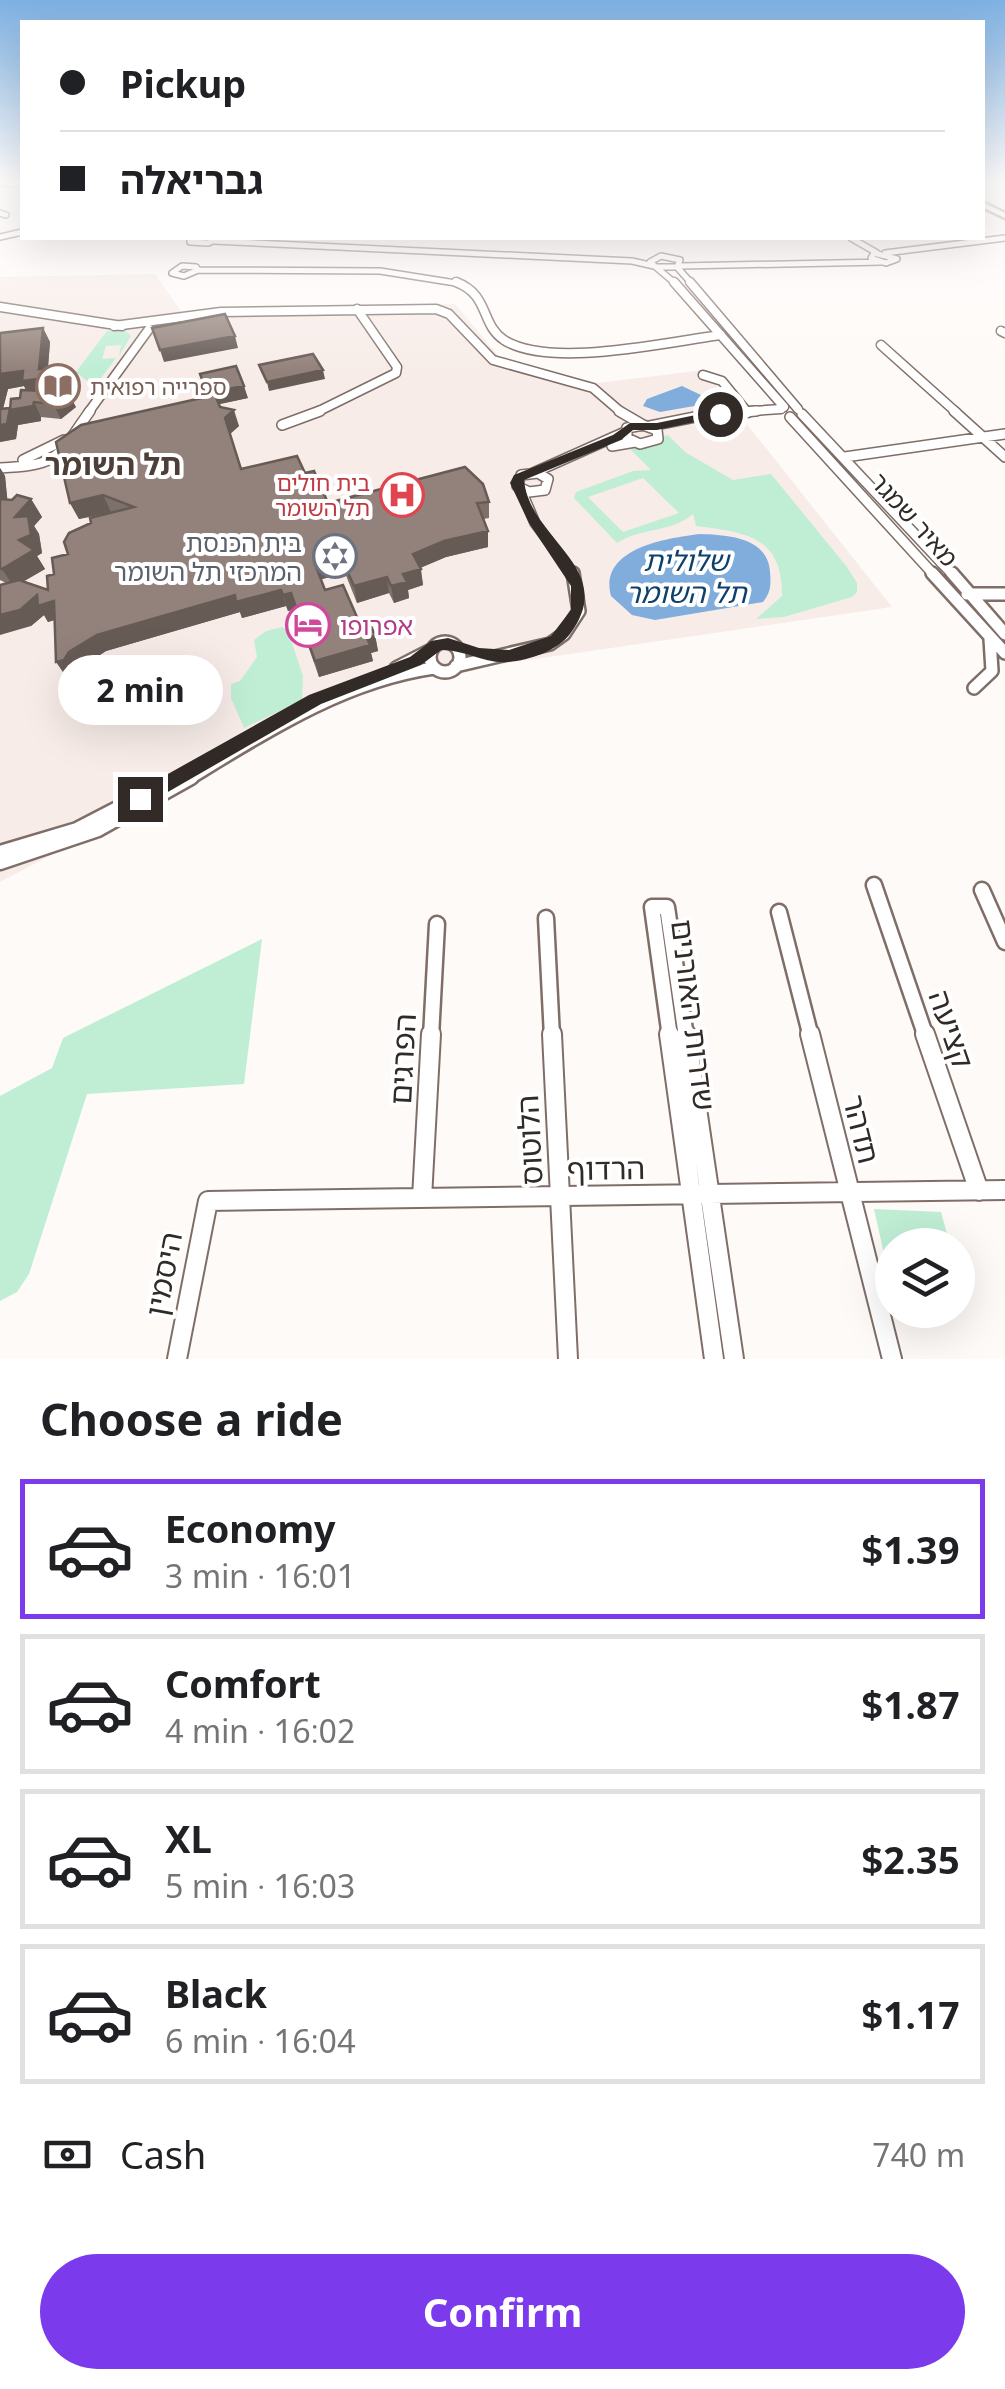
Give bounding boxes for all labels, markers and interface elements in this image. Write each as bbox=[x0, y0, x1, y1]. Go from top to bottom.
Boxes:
text: Pickup bbox=[120, 57, 246, 109]
text: גבריאלה bbox=[120, 153, 263, 205]
library icon: ספרייה רפואית bbox=[35, 363, 81, 409]
place label: ספרייה רפואית bbox=[90, 372, 227, 401]
route start bbox=[698, 392, 743, 437]
district label: תל השומר bbox=[44, 443, 182, 484]
street label: מאיר שמגר bbox=[864, 465, 966, 573]
place label: בית חולים תל השומר bbox=[275, 468, 370, 522]
hospital icon: בית חולים תל השומר bbox=[379, 472, 425, 518]
place label: בית הכנסת המרכזי תל השומר bbox=[114, 525, 302, 588]
synagogue icon: בית הכנסת המרכזי תל השומר bbox=[312, 533, 358, 579]
water label: שלולית תל השומר bbox=[626, 541, 748, 611]
hotel icon: אפרופו bbox=[285, 602, 331, 648]
place label: אפרופו bbox=[340, 608, 413, 642]
callout: 2 min bbox=[58, 654, 222, 724]
text: 2 min bbox=[96, 668, 185, 711]
route end bbox=[118, 777, 163, 822]
street label: שדרות האורנים bbox=[662, 917, 726, 1113]
street label: קציעה bbox=[920, 984, 984, 1074]
street label: הפרגים bbox=[379, 1012, 425, 1106]
street label: תדהר bbox=[834, 1090, 890, 1168]
street label: הלוטוס bbox=[506, 1094, 552, 1186]
street label: הרדוף bbox=[566, 1147, 646, 1189]
street label: היסמין bbox=[135, 1228, 191, 1320]
map controls bbox=[875, 1228, 975, 1328]
button: layers bbox=[875, 1228, 975, 1328]
text: Choose a ride bbox=[40, 1388, 343, 1449]
text: Economy bbox=[165, 1502, 336, 1554]
icon: car bbox=[45, 1504, 135, 1594]
text: $1.39 bbox=[861, 1523, 960, 1575]
text: 3 min · 16:01 bbox=[165, 1554, 355, 1597]
text: Comfort bbox=[165, 1657, 321, 1709]
icon: car bbox=[45, 1659, 135, 1749]
text: $1.87 bbox=[861, 1678, 960, 1730]
text: 4 min · 16:02 bbox=[165, 1709, 355, 1752]
text: XL bbox=[165, 1812, 212, 1864]
icon: car bbox=[45, 1814, 135, 1904]
text: $2.35 bbox=[861, 1833, 960, 1885]
text: 5 min · 16:03 bbox=[165, 1864, 355, 1907]
text: Black bbox=[165, 1967, 267, 2019]
icon: car bbox=[45, 1969, 135, 2059]
text: $1.17 bbox=[861, 1988, 960, 2040]
text: 6 min · 16:04 bbox=[165, 2019, 355, 2062]
icon: cash bbox=[40, 2127, 95, 2182]
text: Cash bbox=[120, 2128, 206, 2180]
text: 740 m bbox=[872, 2133, 965, 2176]
button: Confirm bbox=[40, 2254, 965, 2369]

